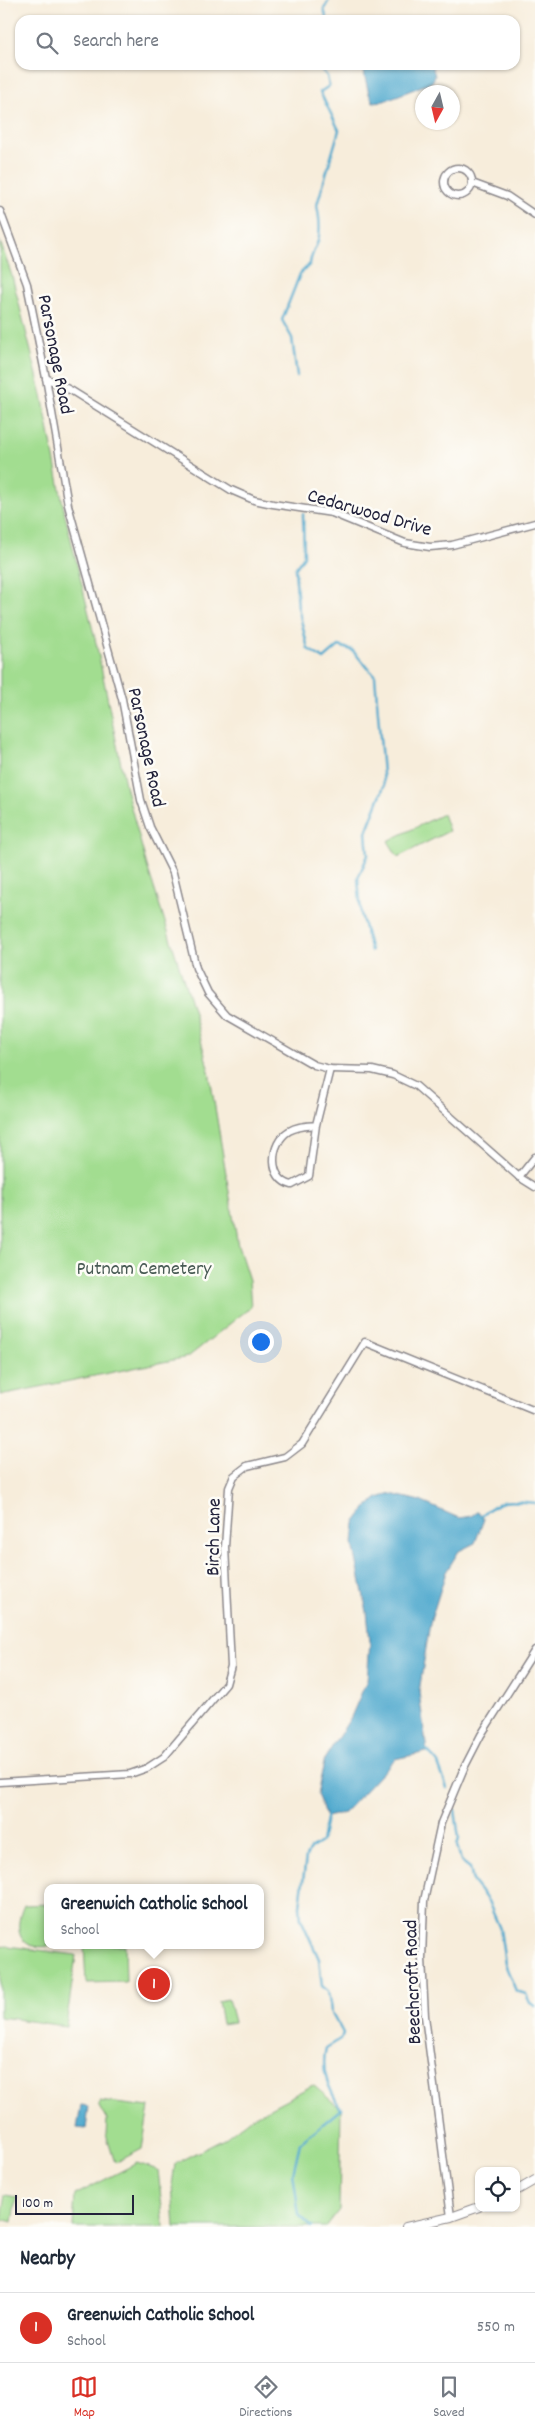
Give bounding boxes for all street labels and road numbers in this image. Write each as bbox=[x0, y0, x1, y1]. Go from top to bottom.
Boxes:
street label: Parsonage Road bbox=[29, 292, 79, 417]
street label: Cedarwood Drive bbox=[304, 483, 435, 545]
street label: Parsonage Road bbox=[119, 685, 171, 810]
street label: Birch Lane bbox=[200, 1498, 230, 1576]
street label: Beechcroft Road bbox=[398, 1919, 430, 2045]

